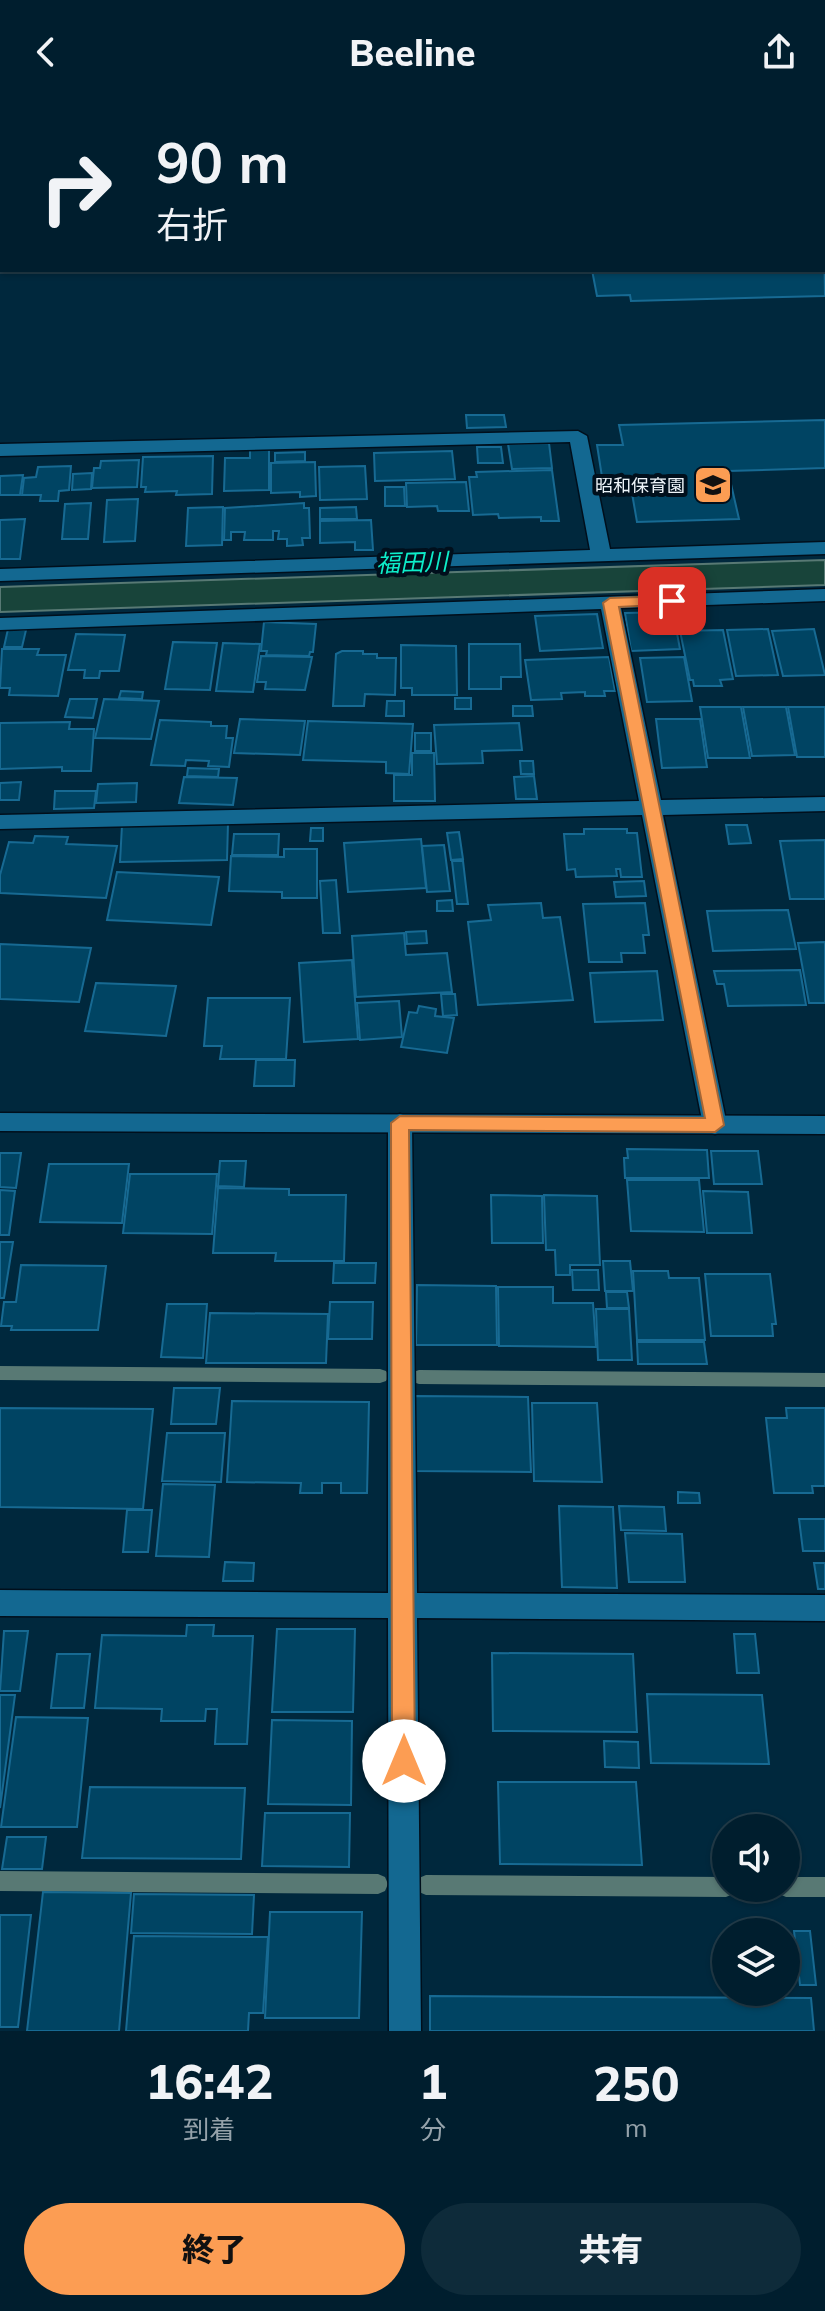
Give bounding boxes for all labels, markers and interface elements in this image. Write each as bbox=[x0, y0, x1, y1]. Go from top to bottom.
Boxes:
icon: back bbox=[24, 30, 68, 74]
text: Beeline bbox=[349, 30, 476, 75]
icon: share bbox=[757, 30, 801, 74]
text: 90 m bbox=[156, 127, 289, 197]
icon: right bbox=[24, 136, 128, 240]
text: 右折 bbox=[156, 202, 228, 247]
school or university icon: 昭和保育園 bbox=[692, 464, 734, 506]
place label: 昭和保育園 bbox=[595, 474, 685, 497]
water label: 福田川 bbox=[375, 546, 451, 578]
pin bbox=[638, 567, 706, 635]
icon: arrive bbox=[650, 579, 694, 623]
position arrow bbox=[362, 1719, 446, 1803]
map controls bbox=[712, 1814, 800, 2006]
button: sound bbox=[712, 1814, 800, 1902]
button: layers bbox=[712, 1918, 800, 2006]
text: 16:42 bbox=[146, 2051, 273, 2111]
text: 1 bbox=[419, 2051, 448, 2111]
text: 250 bbox=[593, 2053, 679, 2113]
text: m bbox=[625, 2111, 648, 2144]
text: 到着 bbox=[183, 2113, 235, 2146]
text: 分 bbox=[420, 2113, 446, 2146]
button: 終了 bbox=[24, 2203, 405, 2295]
button: 共有 bbox=[421, 2203, 801, 2295]

